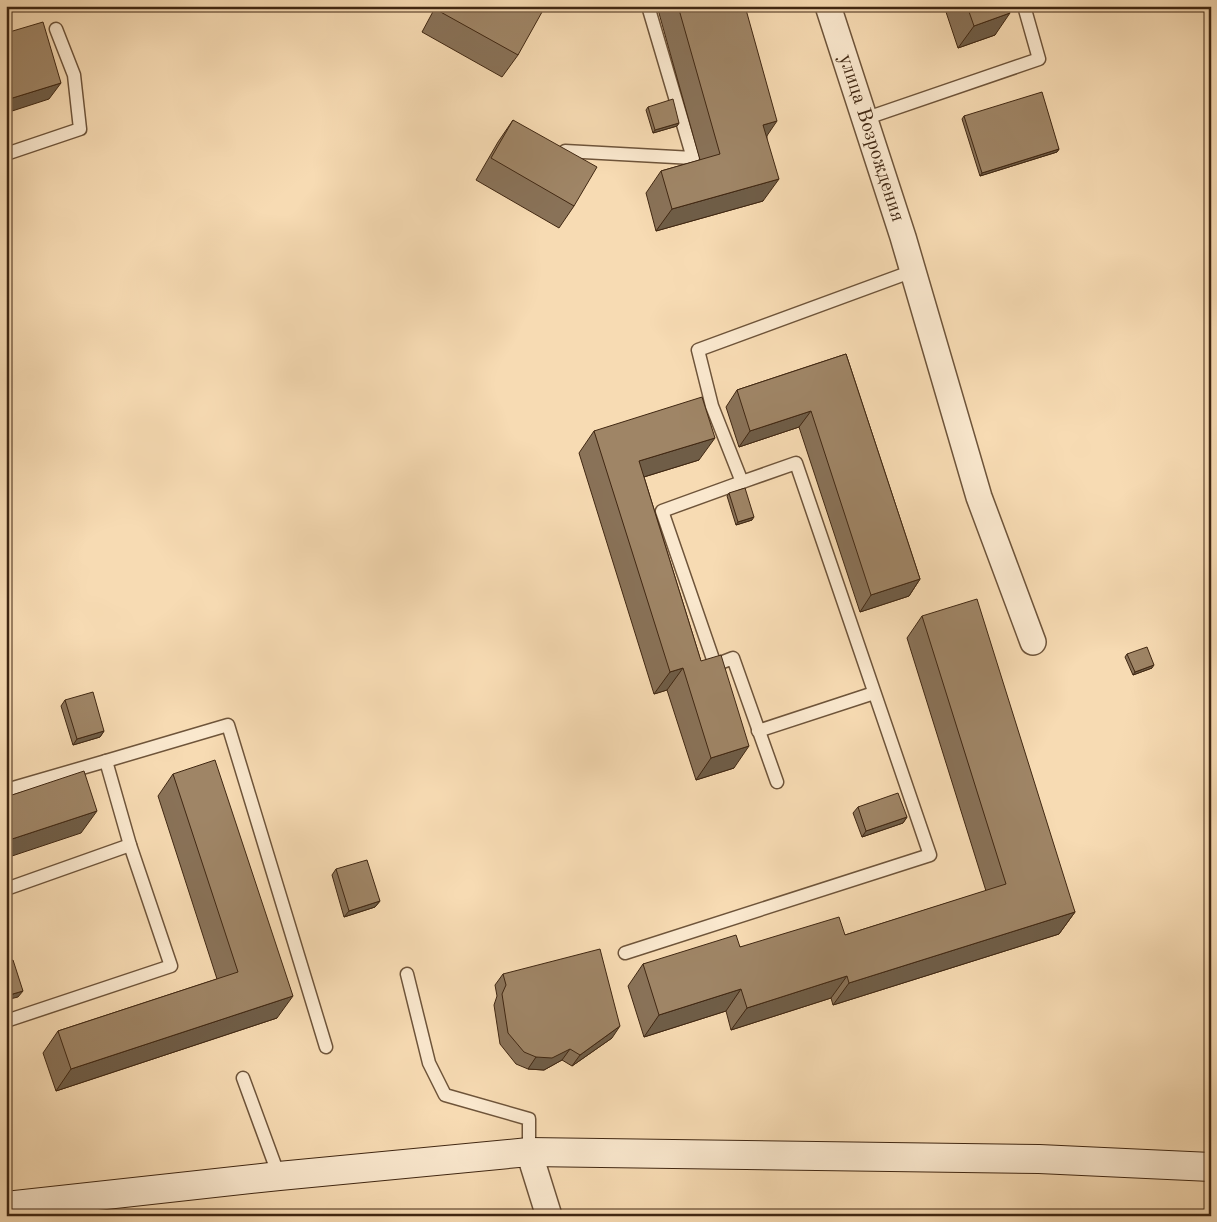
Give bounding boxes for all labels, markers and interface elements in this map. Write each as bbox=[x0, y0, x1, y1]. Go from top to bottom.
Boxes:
street label: улица Возрождения bbox=[834, 52, 907, 225]

